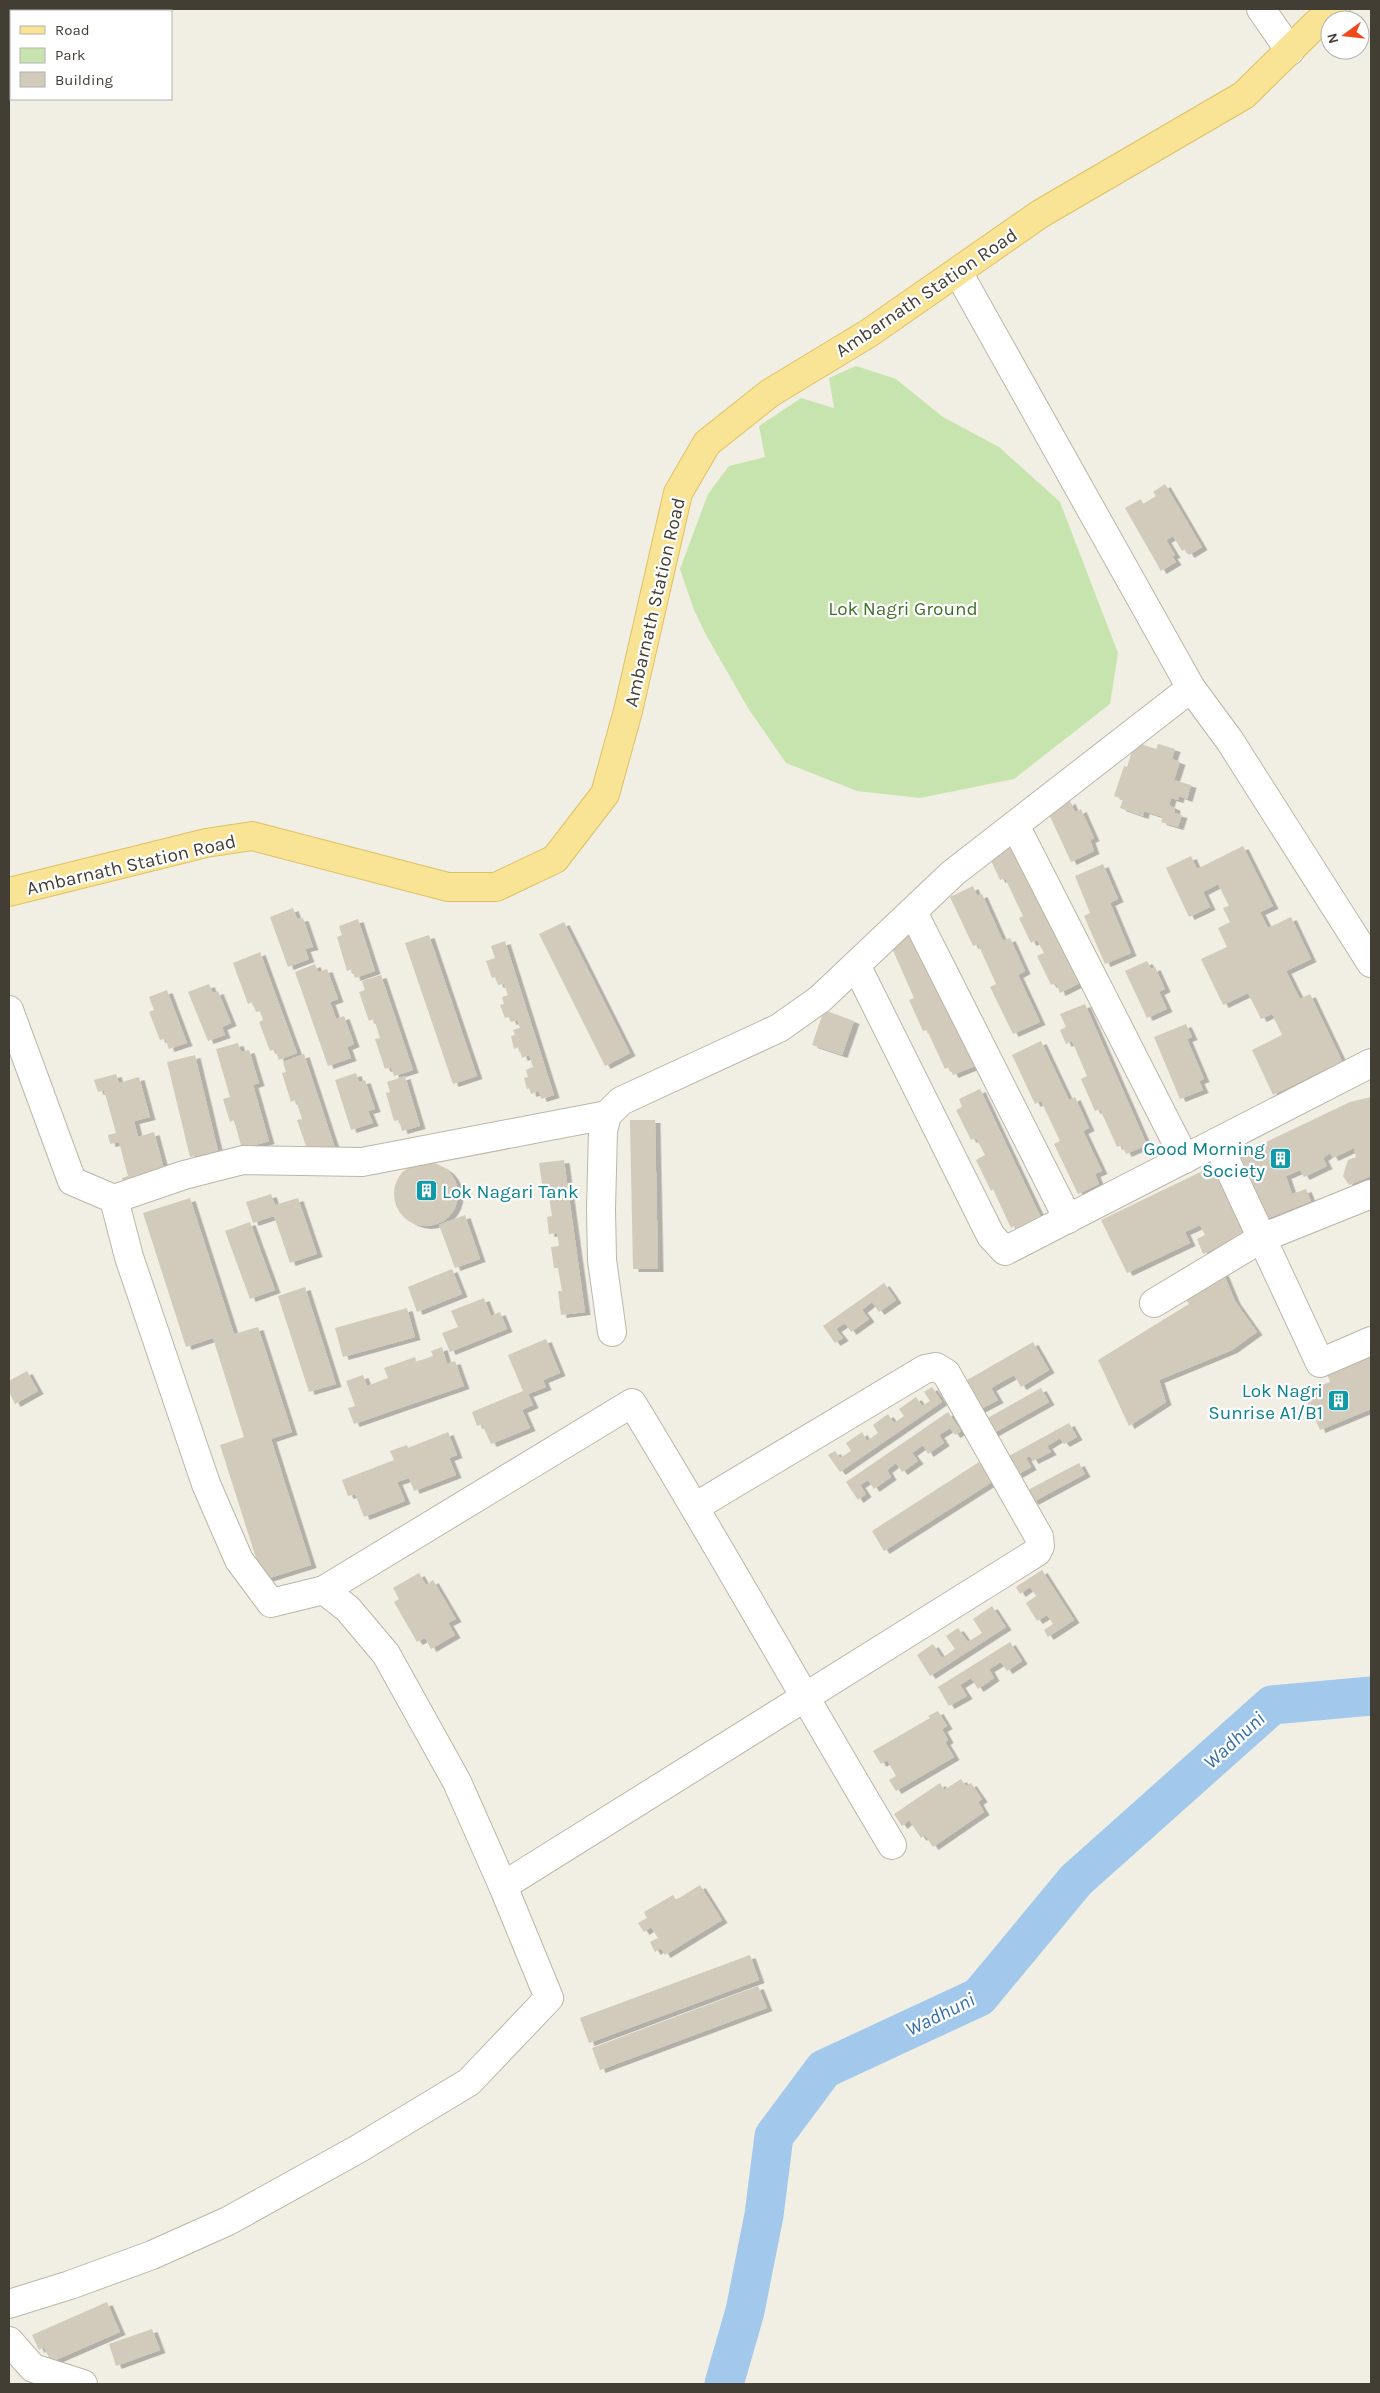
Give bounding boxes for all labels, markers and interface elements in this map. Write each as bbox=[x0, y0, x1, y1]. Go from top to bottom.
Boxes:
legend bbox=[10, 10, 172, 100]
north arrow bbox=[1320, 10, 1370, 60]
text: Road bbox=[55, 21, 90, 39]
text: N bbox=[1323, 31, 1342, 45]
text: Park bbox=[55, 46, 85, 64]
text: Building bbox=[55, 71, 113, 89]
street label: Ambarnath Station Road bbox=[832, 224, 1022, 362]
street label: Ambarnath Station Road bbox=[620, 495, 690, 709]
park label: Lok Nagri Ground bbox=[828, 598, 978, 620]
street label: Ambarnath Station Road bbox=[24, 830, 238, 900]
place label: Good Morning Society bbox=[1144, 1138, 1265, 1182]
building icon: Good Morning Society bbox=[1269, 1147, 1293, 1171]
building icon: Lok Nagari Tank bbox=[414, 1179, 438, 1203]
place label: Lok Nagari Tank bbox=[442, 1181, 579, 1203]
place label: Lok Nagri Sunrise A1/B1 bbox=[1208, 1380, 1323, 1424]
building icon: Lok Nagri Sunrise A1/B1 bbox=[1327, 1389, 1351, 1413]
water label: Wadhuni bbox=[1199, 1707, 1270, 1774]
water label: Wadhuni bbox=[902, 1988, 979, 2041]

